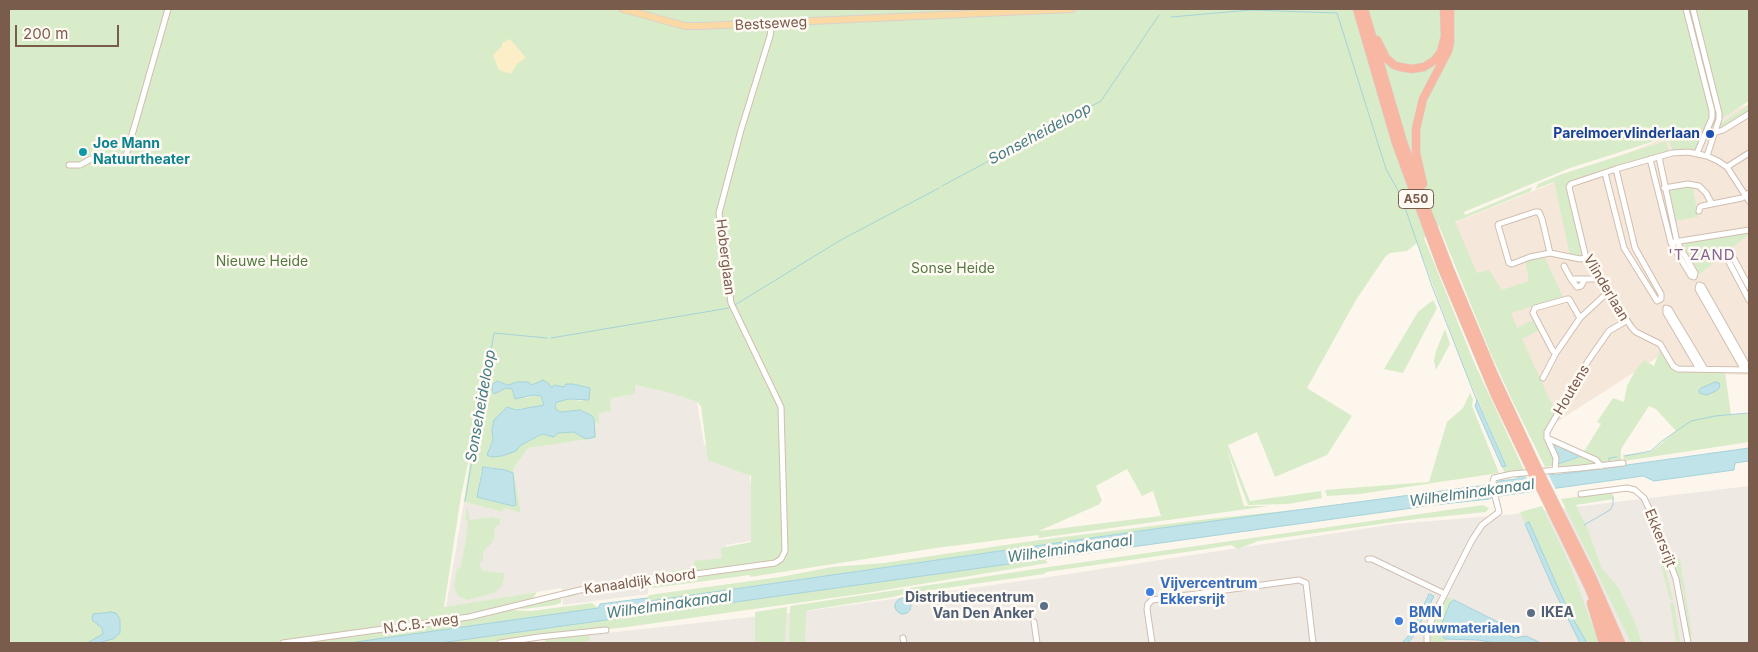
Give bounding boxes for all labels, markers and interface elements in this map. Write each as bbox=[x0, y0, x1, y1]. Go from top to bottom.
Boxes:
street label: Bestseweg bbox=[734, 14, 808, 34]
scale bar bbox=[18, 15, 121, 47]
text: 200 m bbox=[23, 24, 68, 43]
water label: Sonseheideloop bbox=[986, 99, 1094, 169]
place label: Parelmoervlinderlaan bbox=[1553, 126, 1700, 142]
marker: Parelmoervlinderlaan bbox=[1704, 128, 1716, 140]
place label: Joe Mann Natuurtheater bbox=[93, 136, 190, 168]
marker: Joe Mann Natuurtheater bbox=[77, 146, 89, 158]
road number: A50 bbox=[1398, 190, 1434, 208]
street label: Hoberglaan bbox=[712, 218, 738, 296]
district label: 'T ZAND bbox=[1667, 246, 1737, 264]
street label: Vlinderlaan bbox=[1580, 252, 1632, 324]
park label: Nieuwe Heide bbox=[216, 254, 308, 270]
park label: Sonse Heide bbox=[911, 261, 995, 277]
water label: Sonseheideloop bbox=[462, 348, 500, 464]
street label: Houtens bbox=[1551, 362, 1593, 418]
water label: Wilhelminakanaal bbox=[1408, 475, 1536, 511]
street label: Ekkersrijt bbox=[1641, 507, 1679, 569]
water label: Wilhelminakanaal bbox=[1006, 531, 1134, 567]
street label: Kanaaldijk Noord bbox=[583, 566, 697, 598]
place label: Vijvercentrum Ekkersrijt bbox=[1160, 576, 1257, 608]
marker: Vijvercentrum Ekkersrijt bbox=[1144, 586, 1156, 598]
water label: Wilhelminakanaal bbox=[605, 587, 733, 623]
place label: Distributiecentrum Van Den Anker bbox=[905, 590, 1034, 622]
marker: Distributiecentrum Van Den Anker bbox=[1038, 600, 1050, 612]
place label: BMN Bouwmaterialen bbox=[1409, 605, 1520, 638]
place label: IKEA bbox=[1541, 605, 1574, 621]
marker: IKEA bbox=[1525, 607, 1537, 619]
street label: N.C.B.-weg bbox=[382, 610, 460, 638]
marker: BMN Bouwmaterialen bbox=[1393, 615, 1405, 627]

